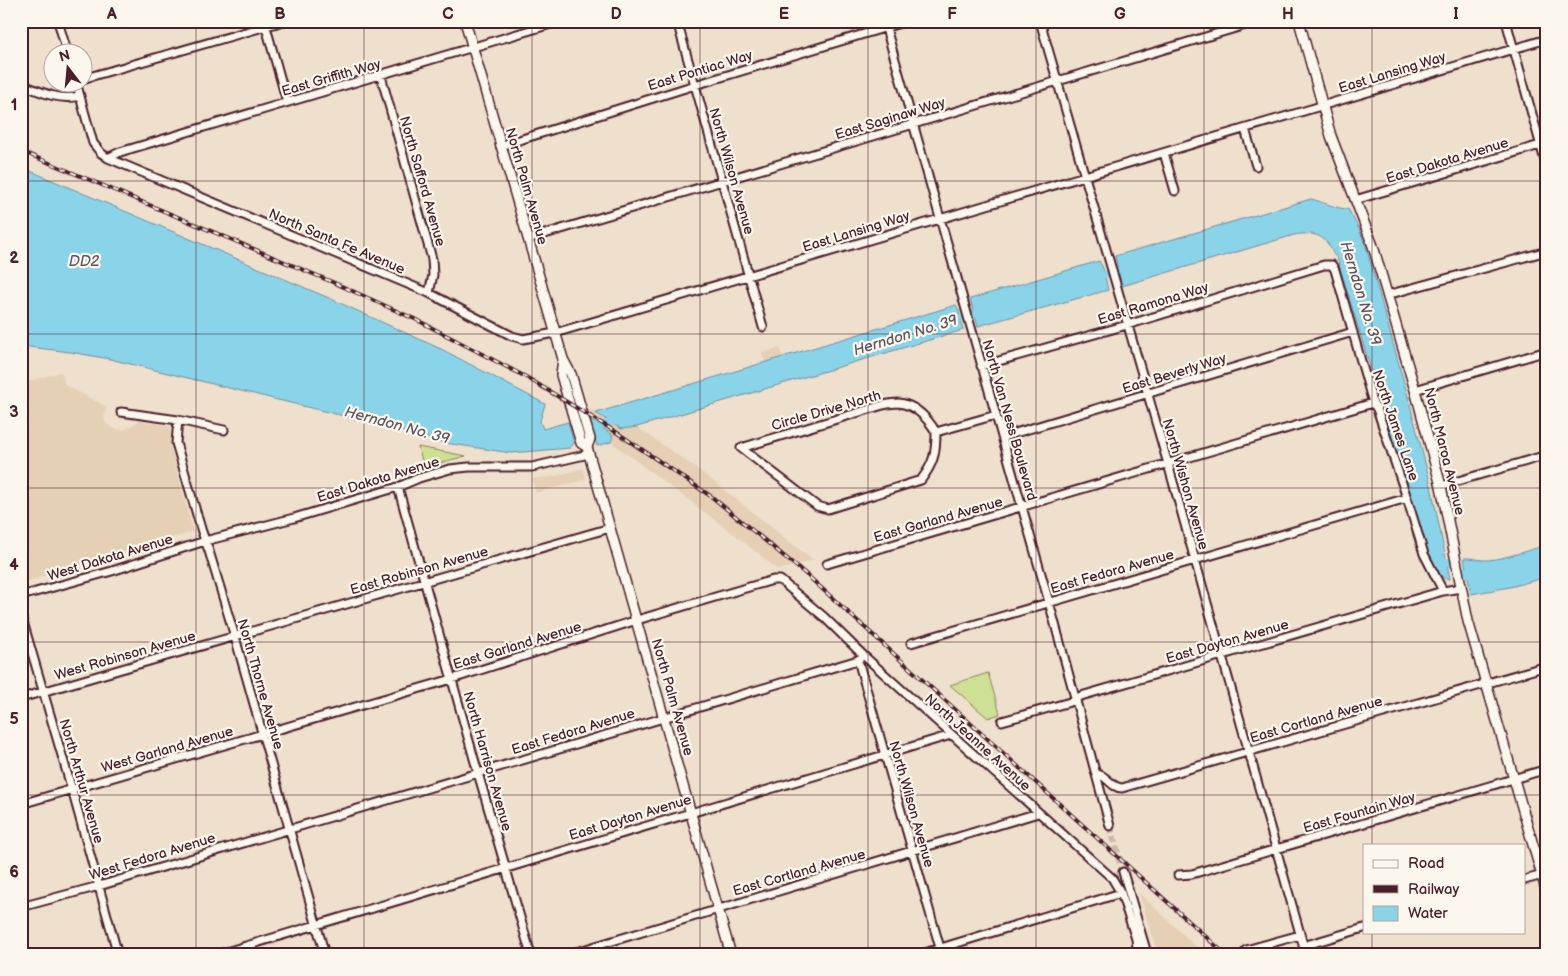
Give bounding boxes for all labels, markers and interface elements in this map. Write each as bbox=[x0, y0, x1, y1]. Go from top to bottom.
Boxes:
text: A bbox=[106, 5, 117, 24]
text: B bbox=[274, 5, 286, 24]
text: C bbox=[442, 5, 454, 24]
text: D bbox=[610, 5, 622, 24]
text: E bbox=[779, 5, 789, 24]
text: F bbox=[947, 5, 957, 24]
text: G bbox=[1114, 5, 1126, 24]
text: H bbox=[1282, 5, 1294, 24]
text: I bbox=[1453, 5, 1459, 24]
north arrow bbox=[42, 42, 92, 92]
text: N bbox=[57, 46, 72, 66]
street label: East Pontiac Way bbox=[646, 46, 755, 94]
street label: East Lansing Way bbox=[1336, 48, 1448, 97]
street label: East Griffith Way bbox=[280, 55, 383, 100]
street label: East Saginaw Way bbox=[833, 93, 948, 143]
text: 1 bbox=[11, 96, 17, 115]
street label: North Wilson Avenue bbox=[705, 106, 758, 236]
street label: North Safford Avenue bbox=[396, 114, 449, 248]
street label: North Palm Avenue bbox=[502, 126, 551, 247]
street label: East Dakota Avenue bbox=[1384, 134, 1510, 187]
street label: North Santa Fe Avenue bbox=[266, 205, 407, 278]
street label: East Lansing Way bbox=[800, 207, 912, 256]
water label: Herndon No. 39 bbox=[1336, 239, 1385, 348]
text: 2 bbox=[9, 249, 19, 268]
water label: DD2 bbox=[69, 252, 100, 271]
street label: East Ramona Way bbox=[1096, 278, 1211, 328]
water label: Herndon No. 39 bbox=[851, 311, 960, 360]
street label: North Van Ness Boulevard bbox=[978, 338, 1041, 502]
street label: East Beverly Way bbox=[1120, 349, 1229, 397]
street label: North James Lane bbox=[1369, 368, 1422, 483]
street label: North Maroa Avenue bbox=[1420, 386, 1469, 517]
street label: Circle Drive North bbox=[769, 387, 883, 434]
water label: Herndon No. 39 bbox=[343, 402, 452, 449]
text: 3 bbox=[9, 403, 19, 422]
street label: North Wishon Avenue bbox=[1159, 417, 1212, 552]
street label: East Dakota Avenue bbox=[315, 453, 441, 506]
street label: East Garland Avenue bbox=[872, 493, 1005, 546]
street label: West Dakota Avenue bbox=[45, 530, 175, 585]
street label: East Robinson Avenue bbox=[348, 543, 490, 598]
street label: East Fedora Avenue bbox=[1048, 546, 1176, 597]
text: 4 bbox=[9, 556, 19, 575]
street label: East Dayton Avenue bbox=[1164, 616, 1290, 667]
street label: North Thorne Avenue bbox=[234, 617, 287, 751]
street label: East Garland Avenue bbox=[451, 618, 583, 673]
street label: West Robinson Avenue bbox=[53, 627, 198, 684]
street label: North Palm Avenue bbox=[648, 637, 697, 758]
street label: North Harrison Avenue bbox=[459, 689, 516, 833]
street label: North Jeanne Avenue bbox=[921, 690, 1034, 794]
street label: East Cortland Avenue bbox=[1248, 692, 1384, 747]
street label: East Fedora Avenue bbox=[510, 705, 637, 758]
text: 5 bbox=[9, 710, 19, 729]
street label: North Arthur Avenue bbox=[56, 717, 107, 845]
street label: West Garland Avenue bbox=[99, 723, 235, 776]
street label: North Wilson Avenue bbox=[885, 739, 938, 869]
street label: East Fountain Way bbox=[1301, 788, 1418, 837]
street label: East Dayton Avenue bbox=[567, 791, 693, 844]
street label: West Fedora Avenue bbox=[87, 829, 217, 884]
legend bbox=[1363, 844, 1526, 934]
street label: East Cortland Avenue bbox=[731, 845, 867, 900]
text: Road bbox=[1408, 854, 1444, 873]
text: 6 bbox=[9, 863, 19, 882]
text: Railway bbox=[1408, 880, 1459, 899]
text: Water bbox=[1408, 904, 1448, 923]

